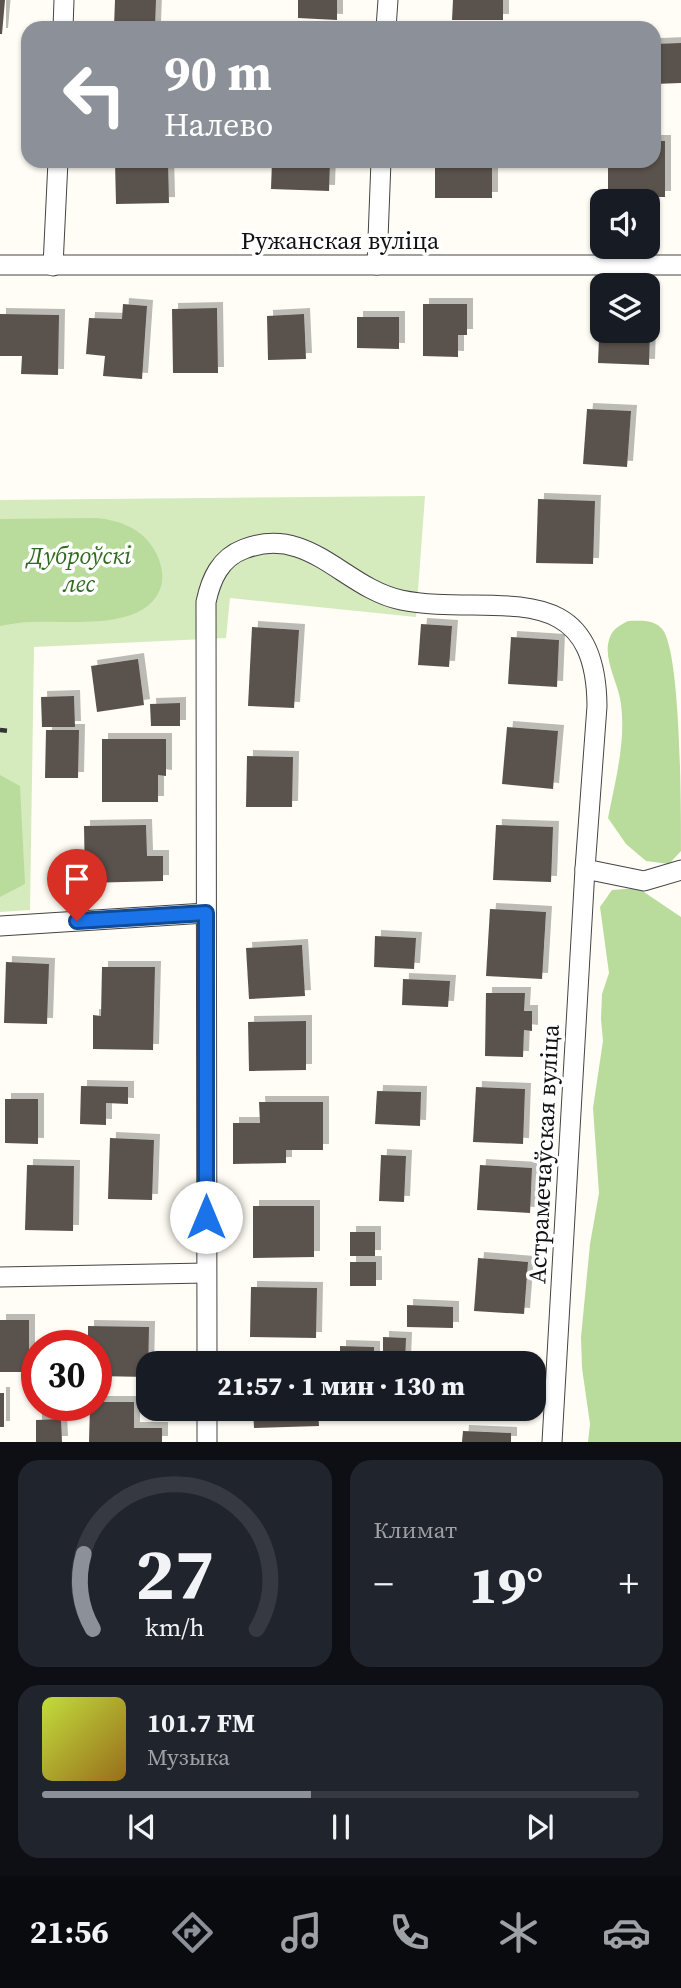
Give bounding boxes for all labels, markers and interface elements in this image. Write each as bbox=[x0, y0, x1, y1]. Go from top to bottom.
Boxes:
text: 90 m bbox=[164, 39, 272, 106]
icon: left bbox=[49, 49, 140, 140]
text: Налево bbox=[164, 103, 273, 147]
map controls bbox=[590, 189, 660, 343]
button: sound bbox=[590, 189, 660, 259]
street label: Ружанская вуліца bbox=[241, 224, 440, 257]
button: layers bbox=[590, 273, 660, 343]
park label: Дуброўскі лес bbox=[25, 539, 132, 600]
pin bbox=[47, 849, 107, 921]
icon: arrive bbox=[58, 860, 96, 898]
street label: Астрамечаўская вуліца bbox=[520, 1023, 567, 1284]
position arrow bbox=[169, 1180, 243, 1254]
speed limit sign: 30 bbox=[21, 1330, 112, 1421]
text: 21:57 · 1 мин · 130 m bbox=[217, 1368, 465, 1404]
text: Климат bbox=[374, 1514, 457, 1546]
text: 27 bbox=[135, 1525, 214, 1624]
text: 19° bbox=[469, 1549, 543, 1620]
text: − bbox=[374, 1558, 394, 1610]
text: + bbox=[619, 1558, 639, 1610]
text: km/h bbox=[145, 1610, 205, 1644]
text: 101.7 FM bbox=[147, 1705, 255, 1741]
text: Музыка bbox=[147, 1741, 230, 1773]
icon: previous bbox=[123, 1808, 161, 1846]
icon: pause bbox=[322, 1808, 360, 1846]
icon: next bbox=[521, 1808, 559, 1846]
icon: directions bbox=[168, 1908, 217, 1957]
icon: music bbox=[277, 1908, 326, 1957]
icon: phone bbox=[385, 1908, 434, 1957]
icon: climate bbox=[494, 1908, 543, 1957]
icon: car bbox=[602, 1908, 651, 1957]
text: 21:56 bbox=[30, 1910, 109, 1954]

